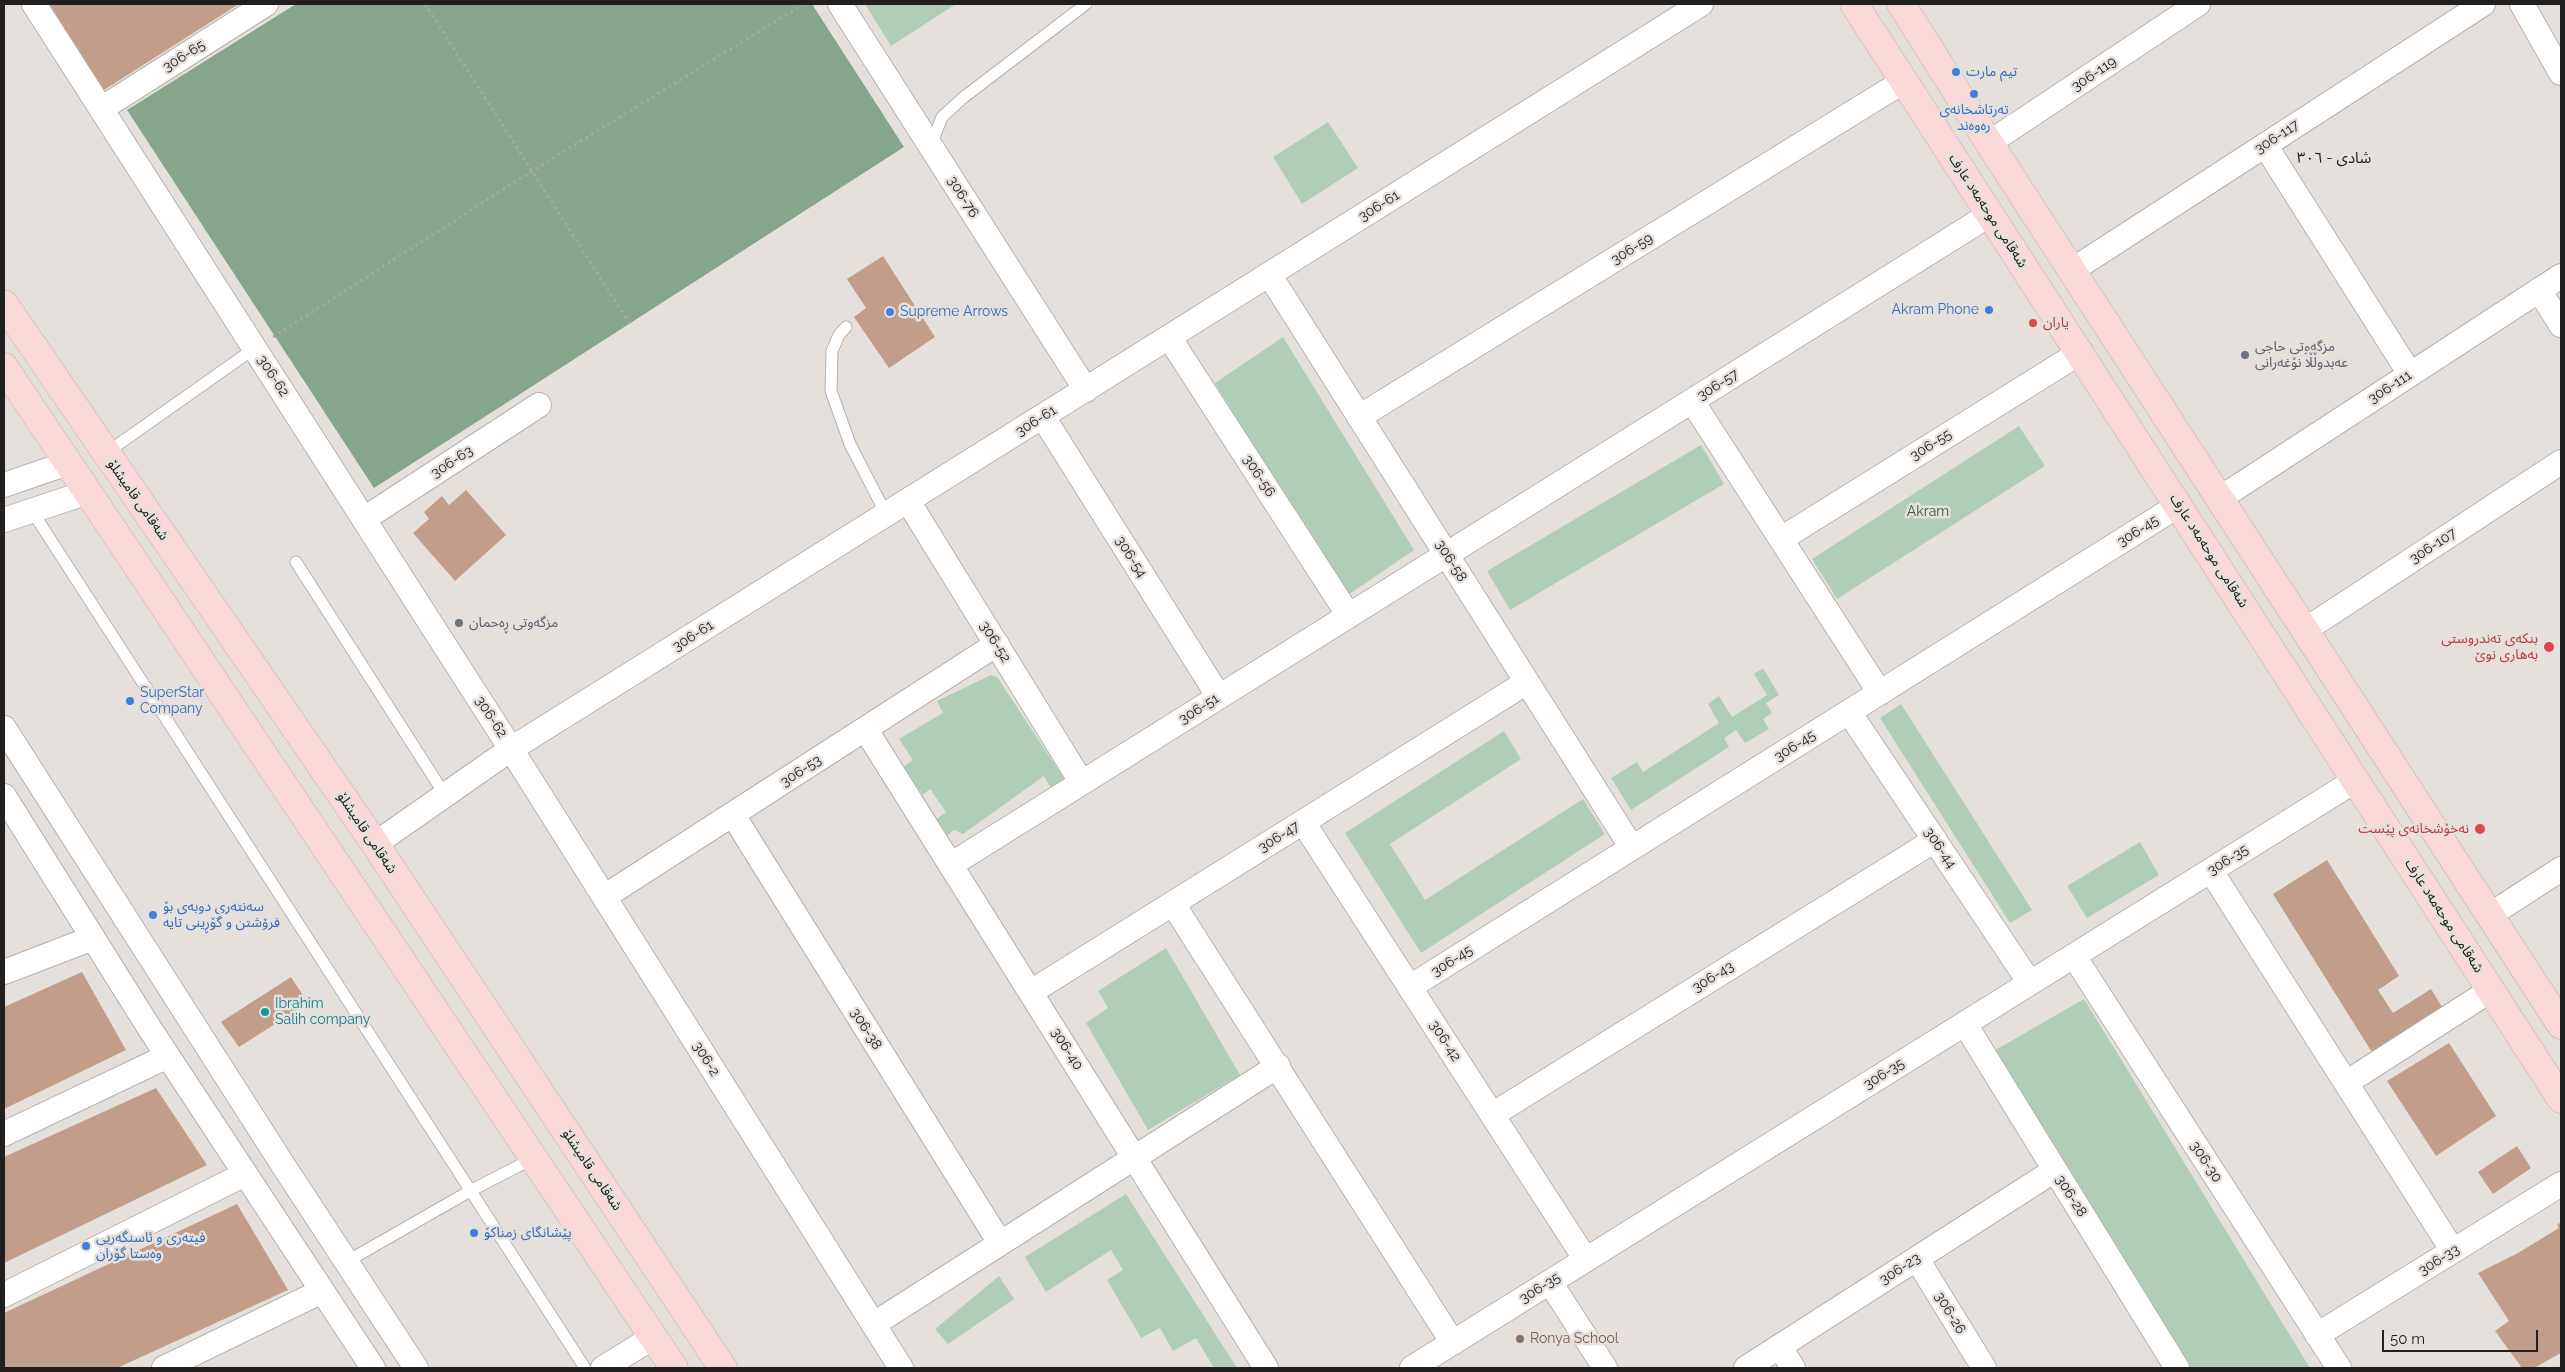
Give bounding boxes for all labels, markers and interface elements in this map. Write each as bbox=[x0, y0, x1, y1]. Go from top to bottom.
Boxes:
street label: 306-65 bbox=[160, 37, 208, 75]
street label: 306-119 bbox=[2068, 53, 2120, 95]
place label: تيم مارت bbox=[1966, 64, 2017, 80]
marker: تيم مارت bbox=[1950, 66, 1962, 78]
marker: ته‌رتاشخانه‌ی ره‌وه‌ند bbox=[1968, 88, 1980, 100]
place label: ته‌رتاشخانه‌ی ره‌وه‌ند bbox=[1939, 102, 2009, 134]
street label: 306-117 bbox=[2252, 116, 2302, 158]
district label: شادی - ٣٠٦ bbox=[2297, 149, 2371, 167]
street label: شەقامی موحەمەد عارف bbox=[1945, 151, 2031, 271]
street label: 306-76 bbox=[944, 173, 982, 221]
street label: 306-61 bbox=[1356, 187, 1402, 225]
street label: 306-59 bbox=[1608, 230, 1656, 268]
place label: Akram Phone bbox=[1892, 302, 1979, 318]
place label: Supreme Arrows bbox=[900, 304, 1008, 320]
marker: Akram Phone bbox=[1983, 304, 1995, 316]
marker: Supreme Arrows bbox=[884, 306, 896, 318]
place label: یاران bbox=[2043, 315, 2069, 331]
marker: یاران bbox=[2027, 317, 2039, 329]
place label: مزگەوتی حاجی عەبدوڵڵا نۆغەرانی bbox=[2255, 339, 2348, 372]
marker: مزگەوتی حاجی عەبدوڵڵا نۆغەرانی bbox=[2239, 349, 2251, 361]
street label: 306-62 bbox=[253, 352, 293, 400]
street label: 306-57 bbox=[1694, 366, 1742, 404]
street label: 306-111 bbox=[2365, 367, 2415, 407]
street label: 306-61 bbox=[1013, 402, 1059, 440]
street label: 306-55 bbox=[1907, 426, 1955, 464]
street label: 306-63 bbox=[428, 442, 476, 482]
street label: 306-56 bbox=[1239, 452, 1279, 500]
street label: شەقامی قامیشلۆ bbox=[104, 456, 172, 544]
street label: شەقامی موحەمەد عارف bbox=[2166, 491, 2252, 611]
park label: Akram bbox=[1907, 504, 1949, 520]
street label: 306-45 bbox=[2114, 512, 2162, 550]
street label: 306-107 bbox=[2407, 525, 2459, 567]
street label: 306-54 bbox=[1112, 533, 1150, 581]
street label: 306-58 bbox=[1432, 537, 1470, 585]
place label: مزگەوتی ڕەحمان bbox=[469, 615, 558, 631]
marker: مزگەوتی ڕەحمان bbox=[453, 617, 465, 629]
street label: 306-61 bbox=[670, 617, 716, 655]
street label: 306-52 bbox=[976, 618, 1014, 666]
place label: بنکەی تەندروستی بەهاری نوێ bbox=[2441, 631, 2538, 664]
marker: بنکەی تەندروستی بەهاری نوێ bbox=[2542, 640, 2556, 654]
place label: SuperStar Company bbox=[140, 685, 204, 718]
street label: 306-51 bbox=[1176, 690, 1222, 728]
street label: 306-62 bbox=[471, 693, 511, 741]
marker: SuperStar Company bbox=[124, 695, 136, 707]
street label: 306-45 bbox=[1771, 727, 1819, 765]
street label: 306-53 bbox=[777, 752, 825, 790]
street label: شەقامی قامیشلۆ bbox=[333, 789, 401, 877]
street label: 306-47 bbox=[1255, 818, 1303, 856]
place label: نەخۆشخانەی پێست bbox=[2358, 821, 2469, 837]
marker: نەخۆشخانەی پێست bbox=[2473, 822, 2487, 836]
street label: 306-44 bbox=[1920, 824, 1960, 872]
street label: 306-35 bbox=[2204, 841, 2252, 879]
street label: شەقامی موحەمەد عارف bbox=[2401, 856, 2487, 976]
place label: سەنتەری دوبەی بۆ فرۆشتن و گۆڕینی تایە bbox=[163, 899, 280, 932]
marker: سەنتەری دوبەی بۆ فرۆشتن و گۆڕینی تایە bbox=[147, 909, 159, 921]
street label: 306-45 bbox=[1428, 942, 1476, 980]
street label: 306-43 bbox=[1689, 958, 1737, 996]
place label: Ibrahim Salih company bbox=[275, 996, 370, 1028]
street label: 306-38 bbox=[847, 1005, 885, 1053]
marker: Ibrahim Salih company bbox=[259, 1006, 271, 1018]
street label: 306-42 bbox=[1426, 1017, 1464, 1065]
street label: 306-40 bbox=[1048, 1025, 1086, 1073]
street label: 306-2 bbox=[689, 1039, 723, 1079]
street label: 306-35 bbox=[1860, 1055, 1908, 1093]
street label: شەقامی قامیشلۆ bbox=[558, 1126, 626, 1214]
street label: 306-30 bbox=[2186, 1138, 2226, 1186]
street label: 306-28 bbox=[2052, 1172, 2090, 1220]
place label: پێشانگای زمناكۆ bbox=[484, 1225, 572, 1241]
marker: پێشانگای زمناكۆ bbox=[468, 1227, 480, 1239]
place label: فیتەری و ئاسنگەریی وەستا گۆران bbox=[96, 1230, 205, 1262]
marker: فیتەری و ئاسنگەریی وەستا گۆران bbox=[80, 1240, 92, 1252]
street label: 306-33 bbox=[2416, 1241, 2462, 1279]
street label: 306-23 bbox=[1877, 1250, 1923, 1288]
street label: 306-35 bbox=[1516, 1269, 1564, 1307]
street label: 306-26 bbox=[1931, 1289, 1969, 1337]
scale bar bbox=[2385, 1320, 2541, 1352]
text: 50 m bbox=[2390, 1330, 2425, 1348]
place label: Ronya School bbox=[1530, 1331, 1619, 1347]
marker: Ronya School bbox=[1514, 1333, 1526, 1345]

